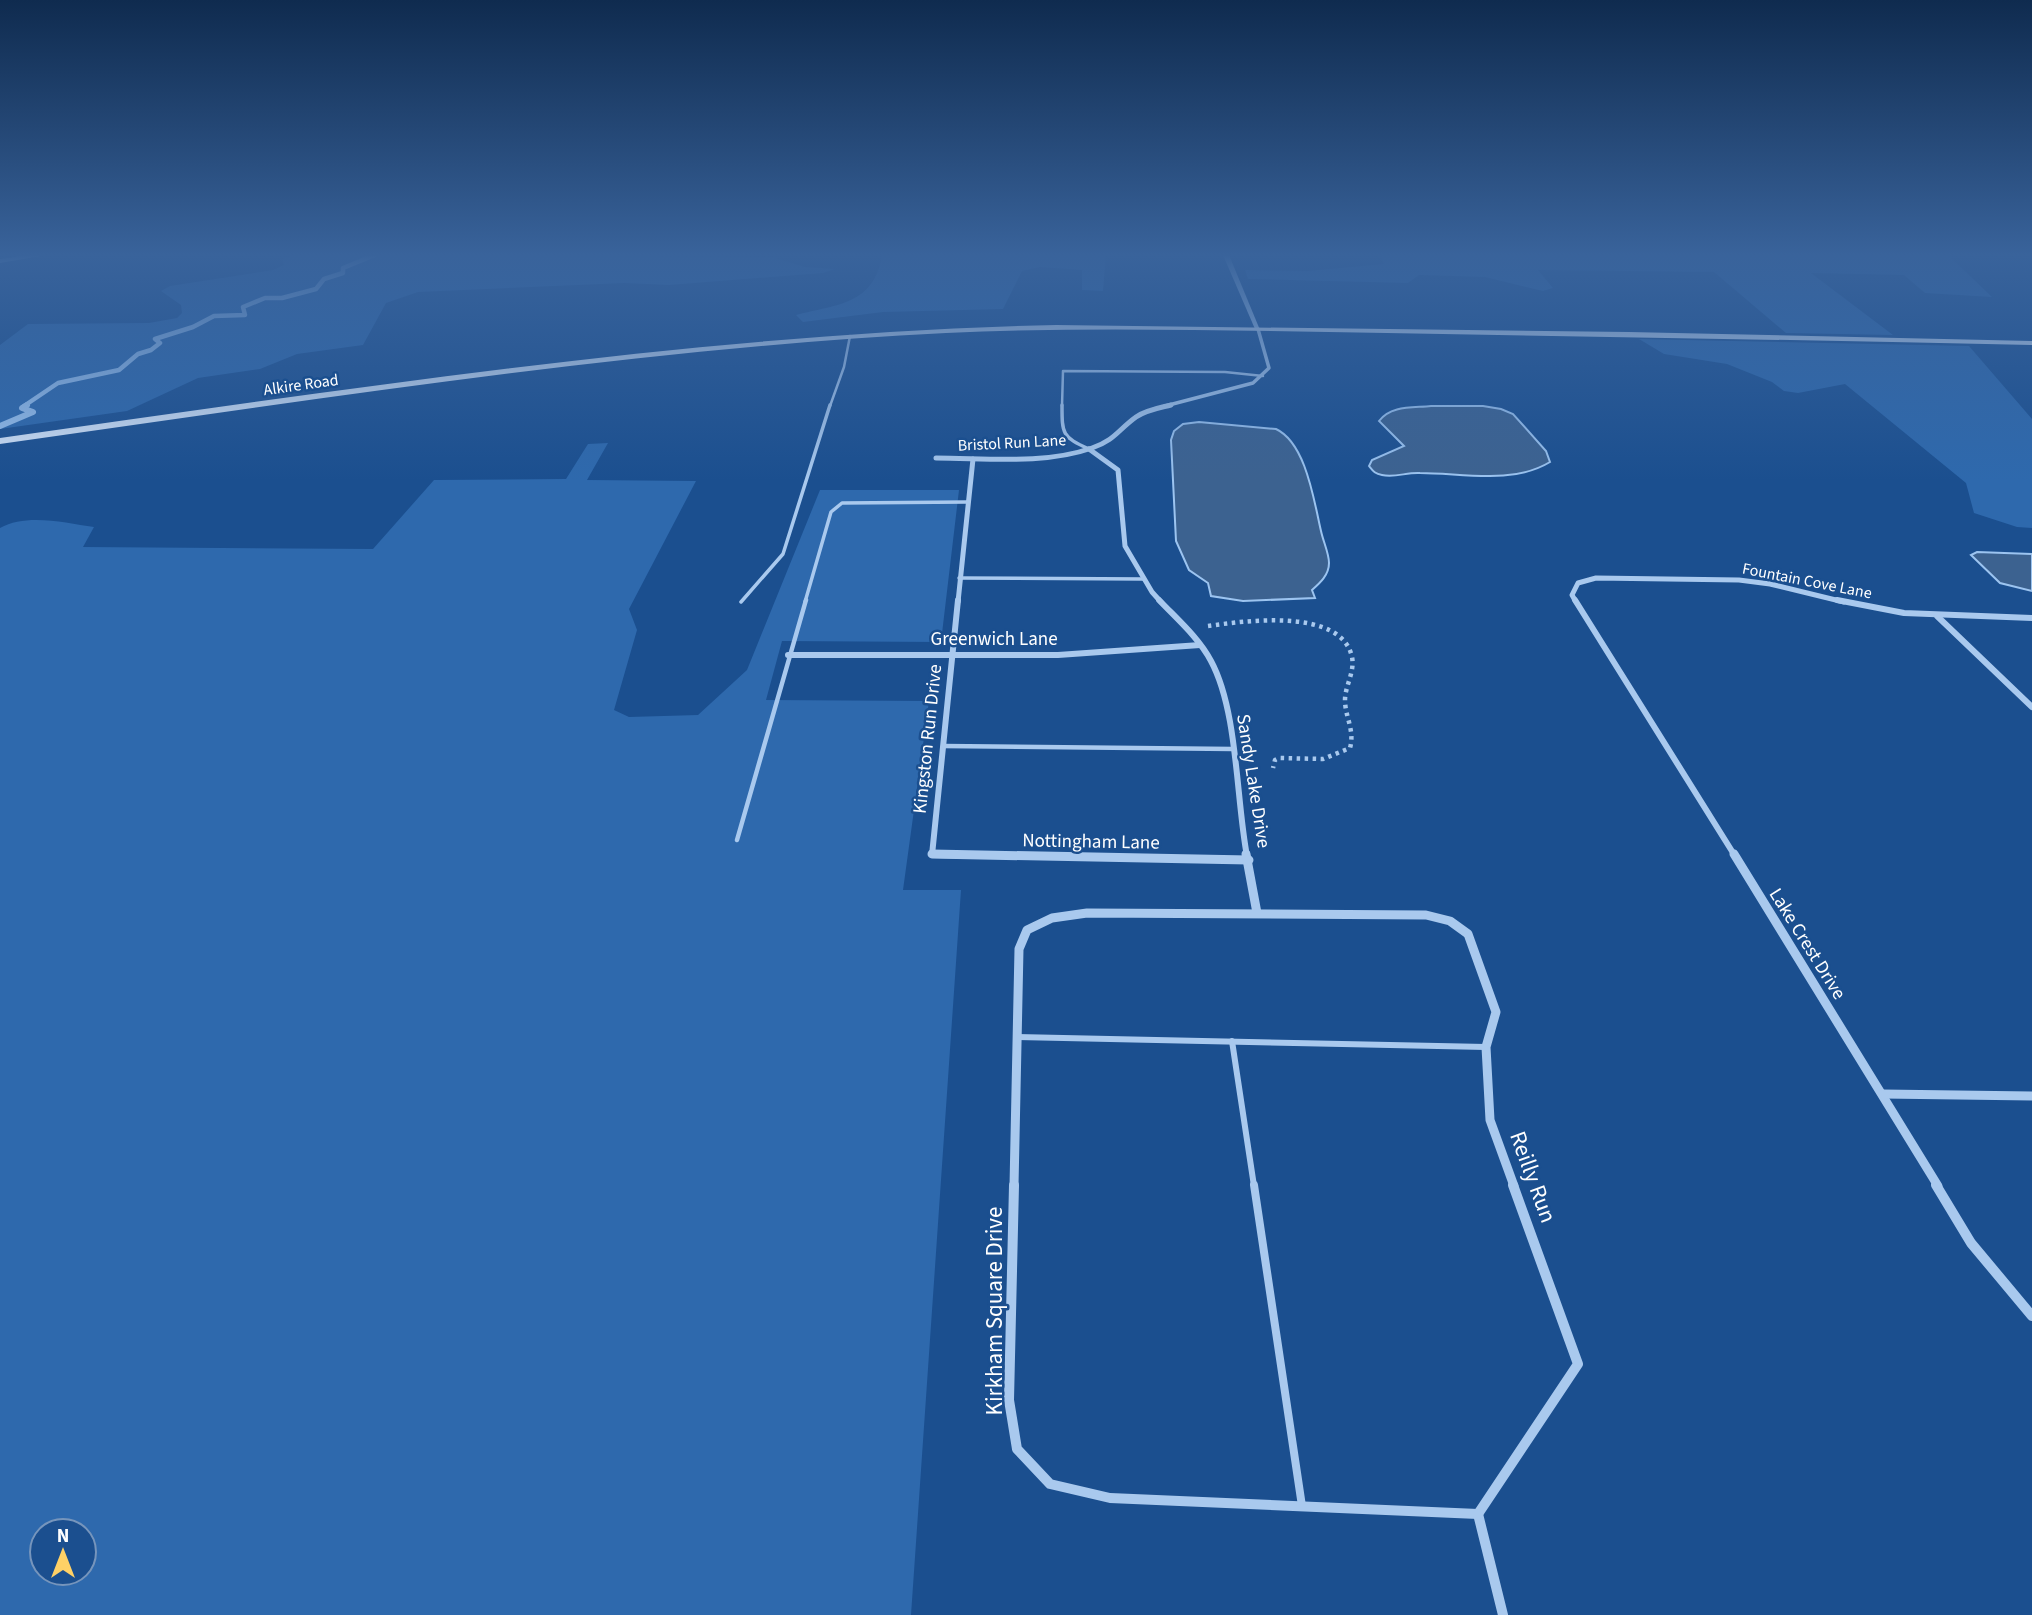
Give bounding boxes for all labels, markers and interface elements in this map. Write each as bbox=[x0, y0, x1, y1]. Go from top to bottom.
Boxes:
street label: Alkire Road bbox=[262, 369, 340, 401]
street label: Bristol Run Lane bbox=[957, 429, 1067, 457]
street label: Fountain Cove Lane bbox=[1740, 558, 1874, 604]
street label: Greenwich Lane bbox=[930, 626, 1058, 653]
street label: Kingston Run Drive bbox=[907, 663, 949, 815]
street label: Sandy Lake Drive bbox=[1229, 712, 1277, 850]
street label: Nottingham Lane bbox=[1022, 827, 1160, 857]
street label: Lake Crest Drive bbox=[1762, 883, 1852, 1005]
street label: Reilly Run bbox=[1501, 1127, 1565, 1227]
street label: Kirkham Square Drive bbox=[978, 1207, 1011, 1415]
north arrow bbox=[28, 1517, 98, 1587]
text: N bbox=[57, 1523, 69, 1550]

